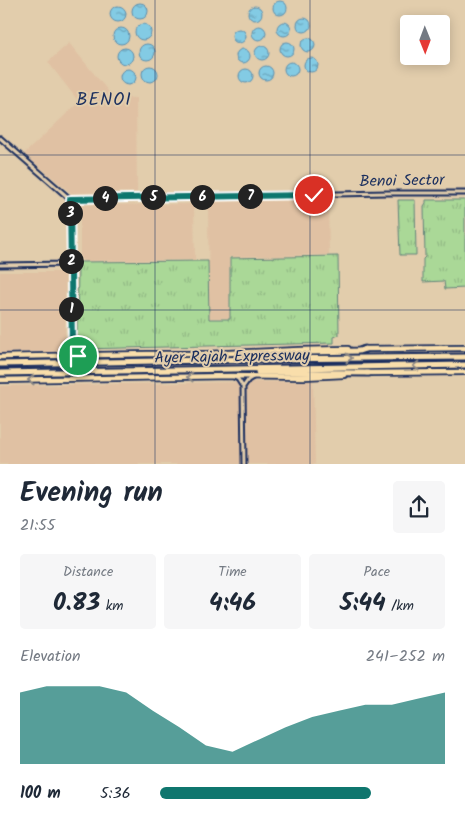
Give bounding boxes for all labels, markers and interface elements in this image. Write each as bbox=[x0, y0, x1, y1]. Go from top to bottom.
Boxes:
north arrow bbox=[400, 15, 450, 65]
map controls bbox=[400, 15, 450, 65]
district label: BENOI bbox=[76, 86, 132, 115]
street label: Benoi Sector bbox=[359, 168, 446, 194]
pin bbox=[293, 174, 335, 216]
icon: check bbox=[300, 181, 328, 209]
pin: 5 bbox=[140, 184, 166, 210]
pin: 6 bbox=[190, 184, 214, 210]
pin: 7 bbox=[238, 184, 262, 208]
text: 7 bbox=[247, 185, 254, 207]
pin: 4 bbox=[92, 186, 118, 210]
text: 5 bbox=[150, 186, 157, 208]
text: 6 bbox=[199, 186, 206, 208]
text: 4 bbox=[102, 187, 109, 209]
pin: 3 bbox=[58, 200, 82, 226]
text: 3 bbox=[67, 202, 74, 224]
pin: 2 bbox=[58, 248, 84, 274]
text: 2 bbox=[67, 250, 76, 272]
pin: 1 bbox=[58, 296, 84, 322]
text: 1 bbox=[69, 298, 74, 320]
pin bbox=[57, 335, 99, 377]
icon: arrive bbox=[64, 342, 92, 370]
street label: Ayer Rajah Expressway bbox=[154, 343, 310, 371]
one-way arrow bbox=[346, 353, 353, 363]
one-way arrow bbox=[412, 361, 420, 371]
one-way arrow bbox=[186, 372, 194, 382]
one-way arrow bbox=[27, 375, 34, 385]
text: Evening run bbox=[20, 471, 163, 516]
button: share bbox=[393, 481, 445, 533]
text: 21:55 bbox=[20, 513, 55, 538]
text: Distance bbox=[63, 561, 113, 583]
text: Time bbox=[218, 561, 247, 583]
text: Pace bbox=[363, 561, 390, 583]
text: 0.83 bbox=[53, 583, 100, 623]
text: 4:46 bbox=[209, 583, 256, 623]
text: 5:44 bbox=[340, 583, 386, 623]
text: km bbox=[100, 595, 123, 617]
text: /km bbox=[386, 595, 414, 617]
text: Elevation bbox=[20, 644, 81, 669]
text: 241–252 m bbox=[366, 644, 445, 669]
text: 100 m bbox=[20, 781, 61, 806]
text: 5:36 bbox=[100, 781, 131, 806]

